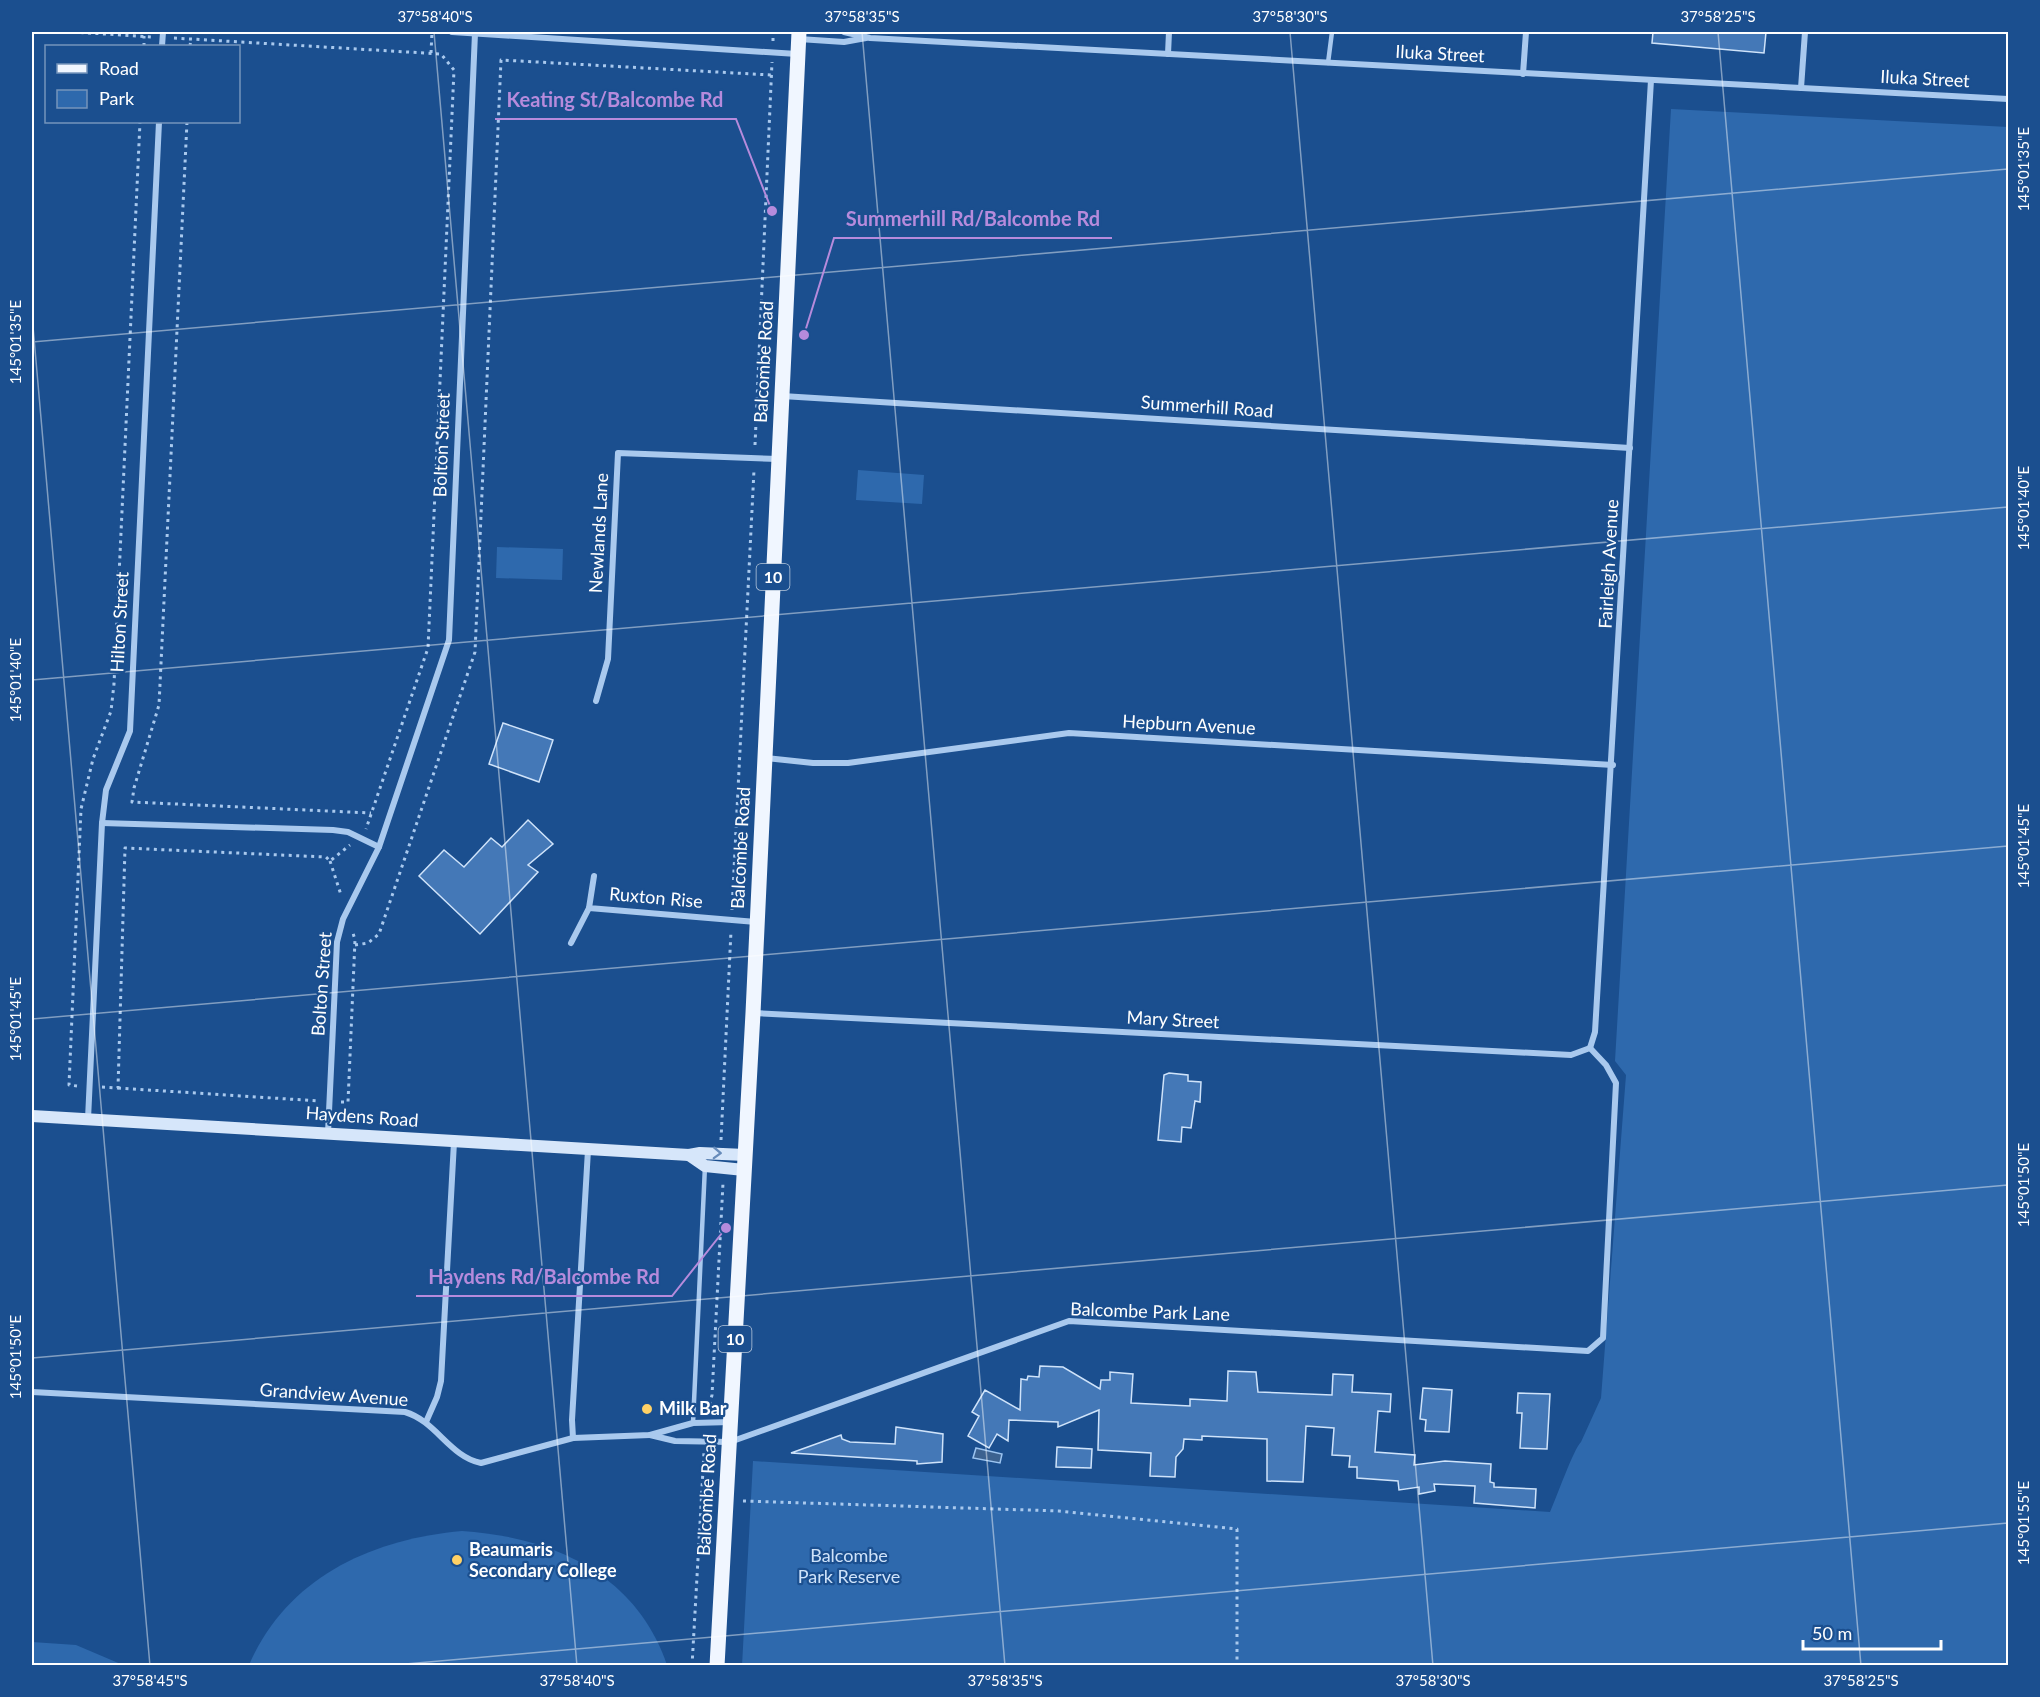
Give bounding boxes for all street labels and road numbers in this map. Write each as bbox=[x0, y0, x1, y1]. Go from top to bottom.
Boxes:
street label: Iluka Street bbox=[1395, 40, 1486, 66]
street label: Iluka Street bbox=[1880, 65, 1971, 91]
street label: Balcombe Road bbox=[749, 300, 777, 424]
street label: Summerhill Road bbox=[1140, 390, 1274, 422]
street label: Bolton Street bbox=[428, 392, 454, 498]
street label: Newlands Lane bbox=[584, 472, 612, 594]
street label: Fairleigh Avenue bbox=[1594, 499, 1622, 629]
road number: 10 bbox=[756, 564, 790, 590]
street label: Hilton Street bbox=[105, 570, 133, 673]
street label: Hepburn Avenue bbox=[1122, 710, 1256, 738]
street label: Balcombe Road bbox=[726, 786, 754, 910]
street label: Ruxton Rise bbox=[608, 882, 704, 912]
street label: Bolton Street bbox=[306, 930, 336, 1037]
street label: Mary Street bbox=[1126, 1006, 1220, 1032]
street label: Haydens Road bbox=[305, 1101, 419, 1131]
street label: Balcombe Park Lane bbox=[1070, 1297, 1230, 1325]
road number: 10 bbox=[718, 1326, 752, 1352]
street label: Grandview Avenue bbox=[259, 1378, 409, 1410]
street label: Balcombe Road bbox=[692, 1433, 720, 1557]

